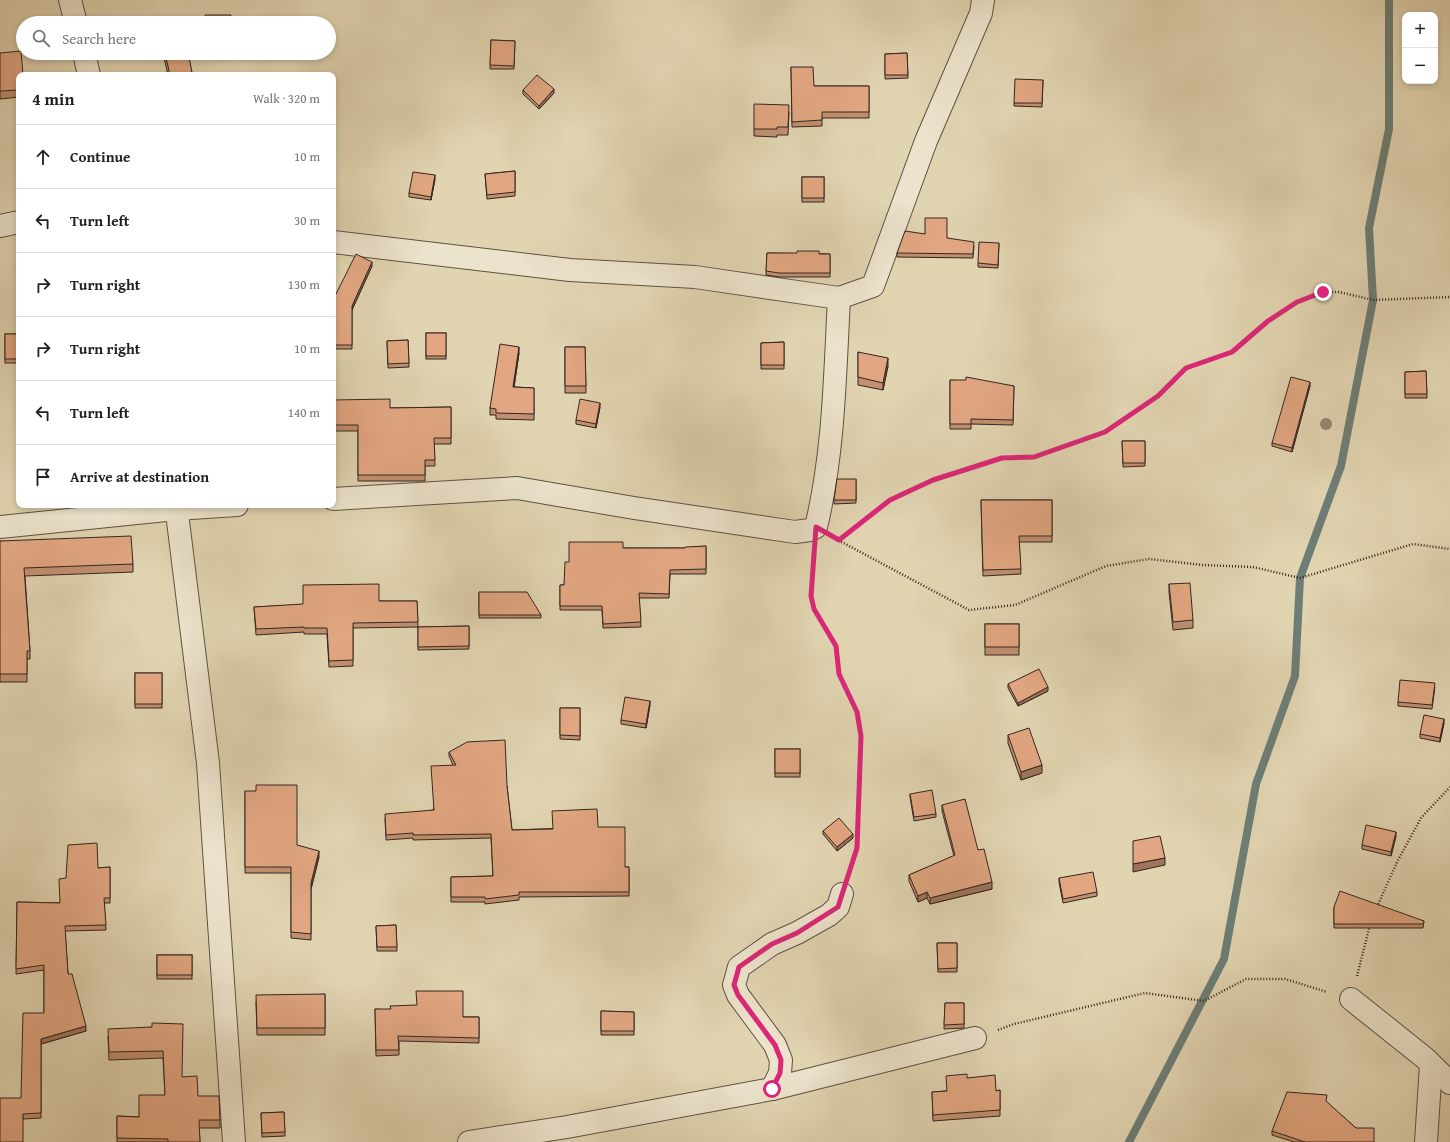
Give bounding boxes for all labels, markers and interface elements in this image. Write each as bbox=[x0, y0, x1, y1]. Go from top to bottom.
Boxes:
map controls bbox=[1402, 12, 1438, 84]
button: + bbox=[1402, 12, 1438, 48]
search box bbox=[16, 16, 336, 60]
icon: search bbox=[30, 27, 52, 49]
text: Search here bbox=[62, 28, 136, 49]
button: − bbox=[1402, 48, 1438, 84]
text: 4 min bbox=[32, 86, 74, 111]
text: Walk · 320 m bbox=[253, 89, 320, 108]
icon: ahead bbox=[32, 146, 54, 168]
text: Continue bbox=[70, 146, 131, 167]
text: 10 m bbox=[294, 147, 320, 166]
icon: left bbox=[32, 210, 54, 232]
text: Turn left bbox=[70, 210, 129, 231]
text: 30 m bbox=[294, 211, 320, 230]
icon: right bbox=[32, 274, 54, 296]
text: Turn right bbox=[70, 274, 141, 295]
text: 130 m bbox=[288, 275, 320, 294]
route end bbox=[1314, 283, 1332, 301]
icon: right bbox=[32, 338, 54, 360]
text: Turn right bbox=[70, 338, 141, 359]
text: 10 m bbox=[294, 339, 320, 358]
icon: left bbox=[32, 402, 54, 424]
text: Turn left bbox=[70, 402, 129, 423]
text: 140 m bbox=[288, 403, 320, 422]
icon: arrive bbox=[32, 466, 54, 488]
text: Arrive at destination bbox=[70, 466, 209, 487]
route start bbox=[763, 1080, 781, 1098]

